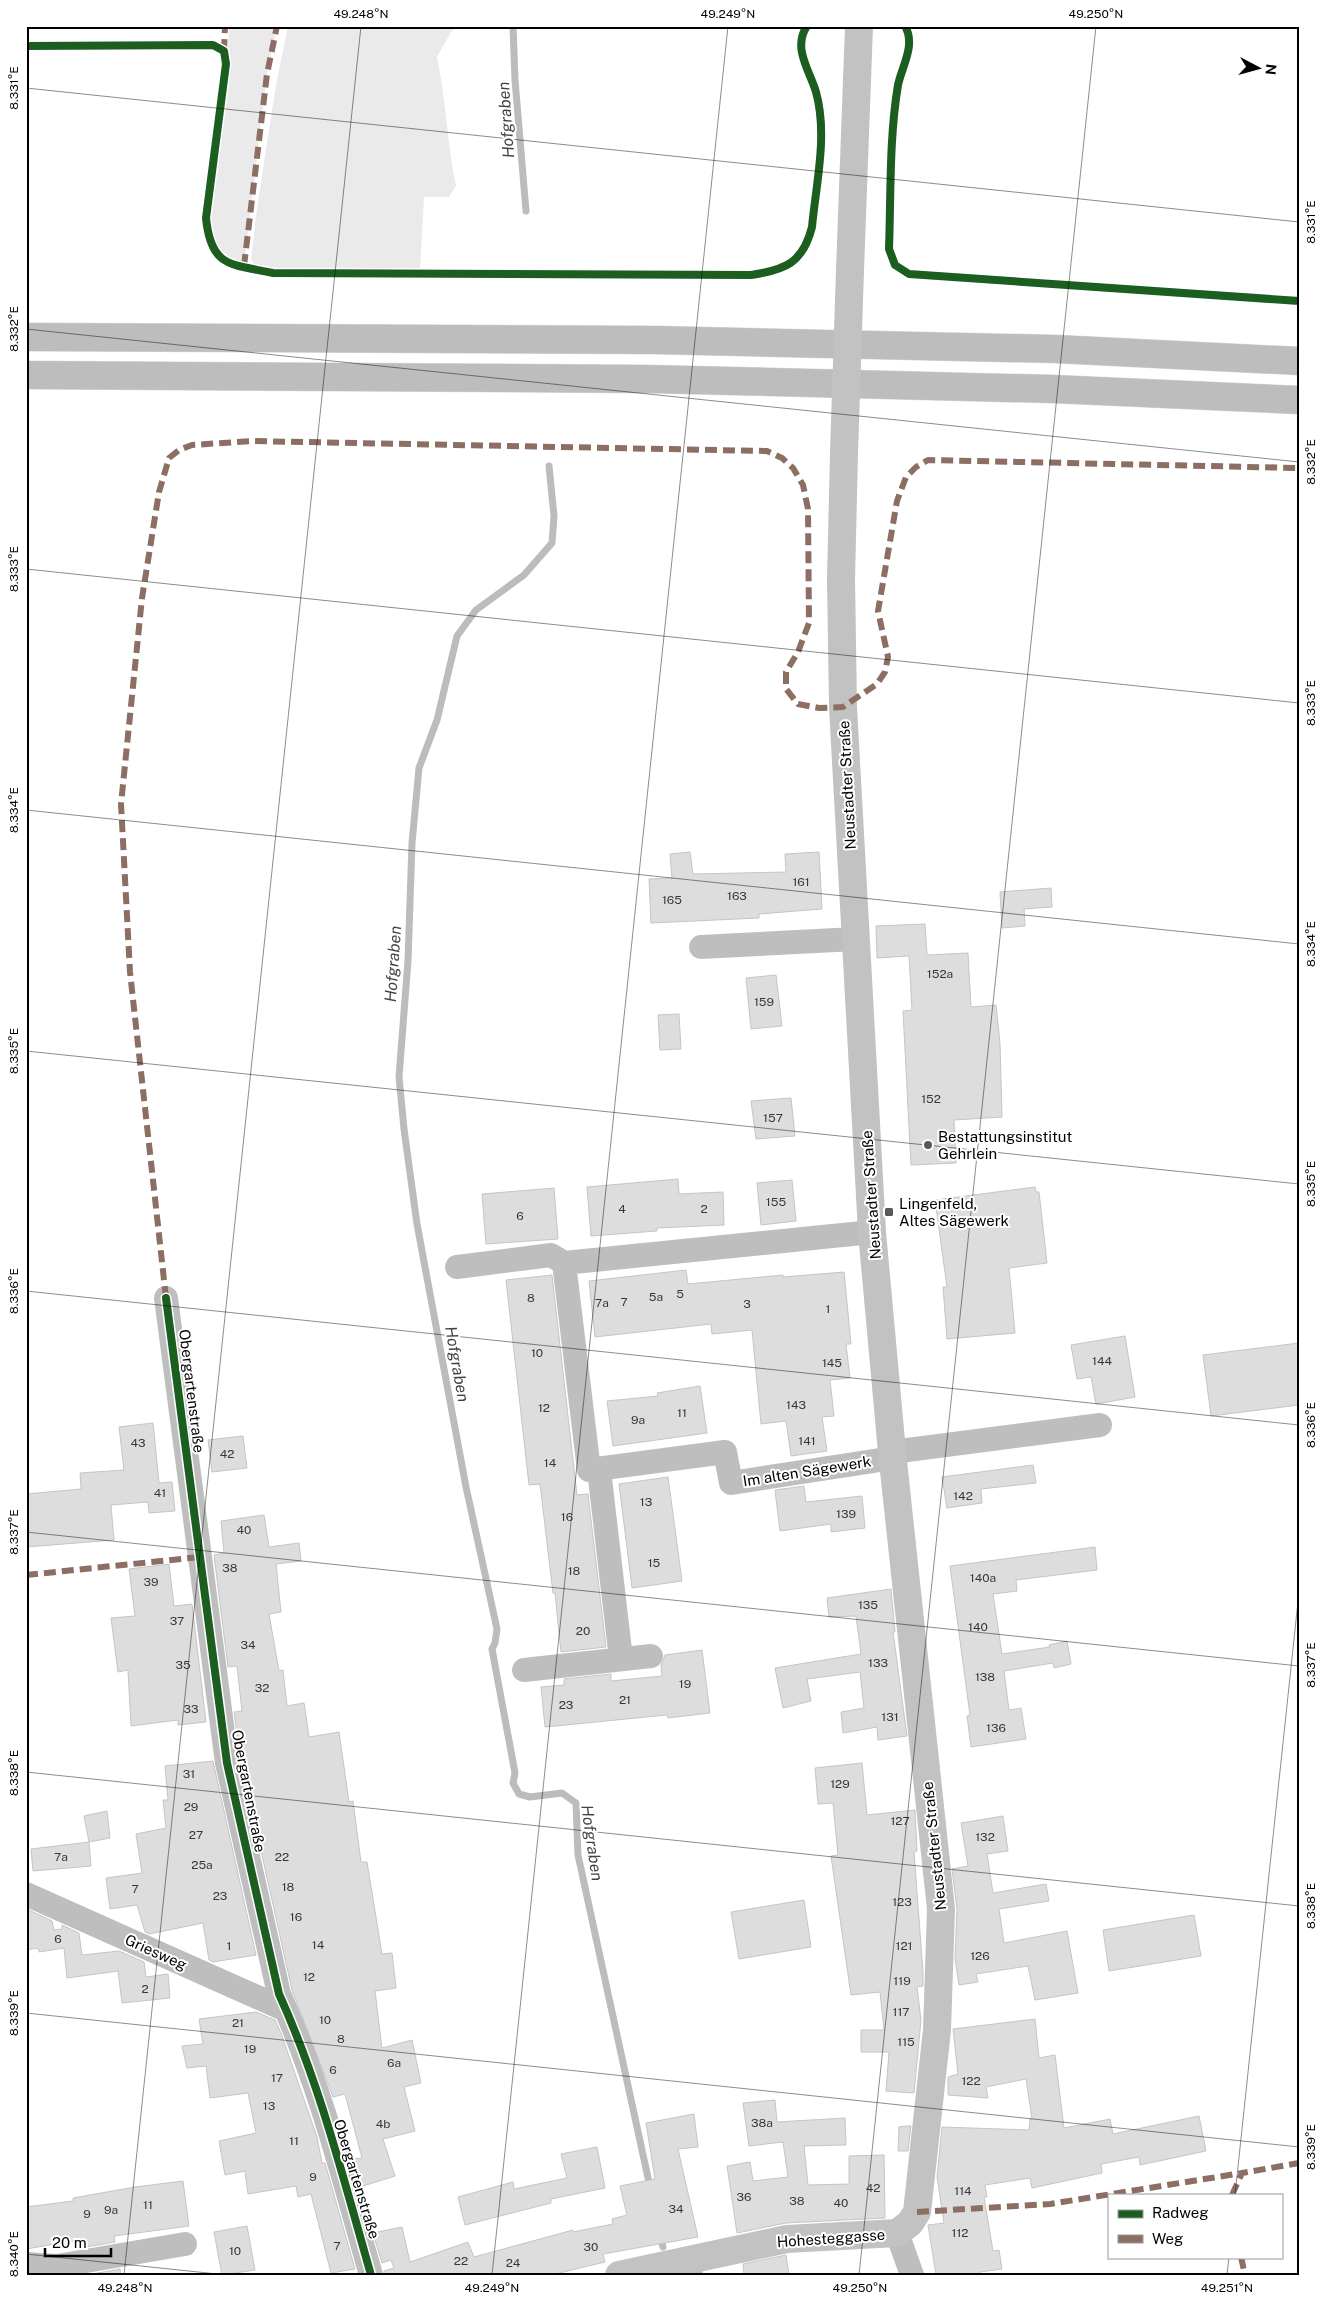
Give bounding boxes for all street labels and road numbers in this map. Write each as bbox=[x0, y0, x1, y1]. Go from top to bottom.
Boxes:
street label: Neustadter Straße bbox=[835, 720, 859, 850]
street label: Neustadter Straße bbox=[858, 1130, 884, 1260]
street label: Obergartenstraße bbox=[176, 1328, 208, 1454]
street label: Im alten Sägewerk bbox=[742, 1452, 872, 1490]
street label: Obergartenstraße bbox=[229, 1728, 269, 1854]
street label: Neustadter Straße bbox=[919, 1781, 949, 1911]
street label: Griesweg bbox=[122, 1931, 190, 1973]
street label: Obergartenstraße bbox=[331, 2117, 383, 2241]
street label: Hohesteggasse bbox=[776, 2226, 886, 2250]

